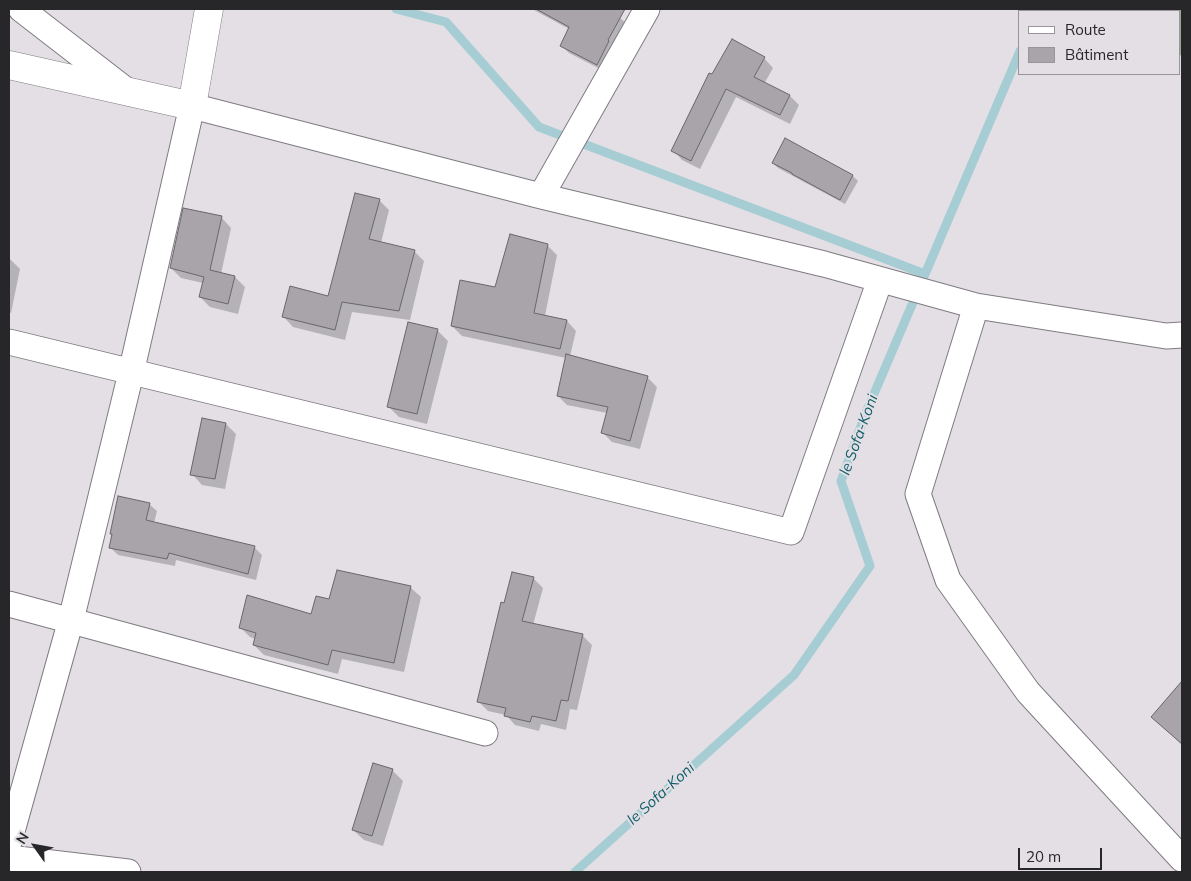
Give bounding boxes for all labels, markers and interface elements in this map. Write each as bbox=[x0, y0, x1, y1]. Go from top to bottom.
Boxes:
legend bbox=[1018, 10, 1181, 75]
text: Route bbox=[1065, 20, 1106, 39]
text: Bâtiment bbox=[1065, 45, 1128, 64]
water label: le Sofa-Koni bbox=[836, 392, 882, 478]
water label: le Sofa-Koni bbox=[624, 759, 698, 829]
north arrow bbox=[10, 821, 60, 871]
text: N bbox=[12, 829, 33, 847]
scale bar bbox=[1021, 838, 1105, 870]
text: 20 m bbox=[1026, 847, 1061, 866]

